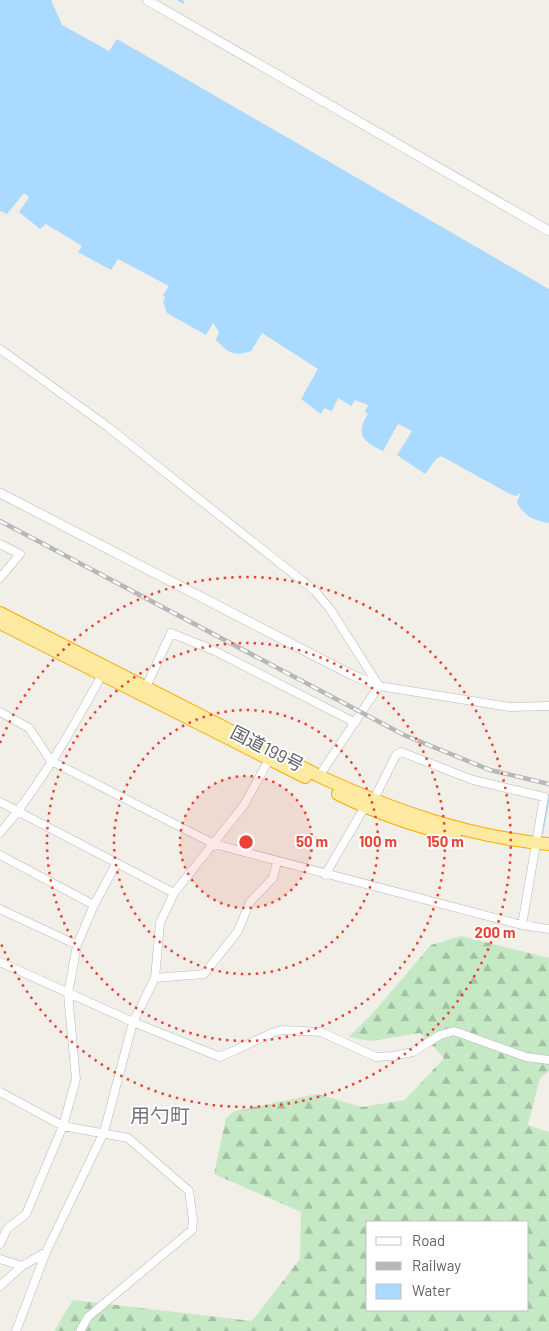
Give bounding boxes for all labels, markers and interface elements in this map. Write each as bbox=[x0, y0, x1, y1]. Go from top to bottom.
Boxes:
street label: 国道199号 bbox=[227, 720, 308, 776]
text: 50 m bbox=[296, 832, 328, 850]
text: 100 m bbox=[359, 832, 397, 850]
text: 150 m bbox=[426, 832, 464, 850]
centre of rings bbox=[237, 833, 255, 851]
text: 200 m bbox=[474, 923, 516, 941]
district label: 用勺町 bbox=[130, 1103, 190, 1127]
legend bbox=[366, 1221, 529, 1311]
text: Road bbox=[412, 1231, 445, 1249]
text: Railway bbox=[412, 1256, 461, 1274]
text: Water bbox=[412, 1281, 451, 1299]

